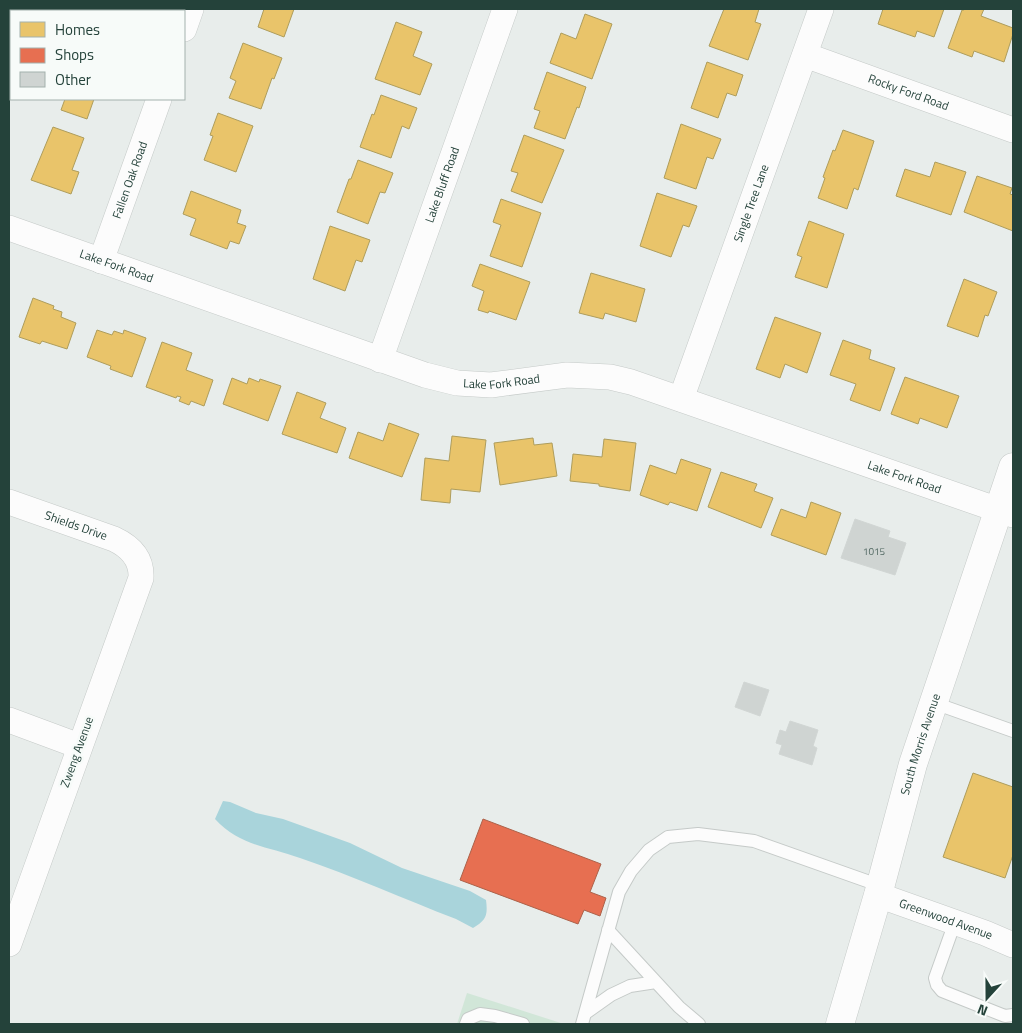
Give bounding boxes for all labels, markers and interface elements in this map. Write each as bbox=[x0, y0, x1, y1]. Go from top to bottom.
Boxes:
legend bbox=[10, 10, 185, 100]
text: Homes bbox=[55, 18, 100, 41]
text: Shops bbox=[55, 43, 94, 66]
text: Other bbox=[55, 68, 91, 91]
street label: Rocky Ford Road bbox=[866, 69, 952, 115]
street label: Fallen Oak Road bbox=[107, 139, 152, 221]
street label: Lake Bluff Road bbox=[420, 144, 464, 225]
street label: Single Tree Lane bbox=[728, 161, 774, 245]
street label: Lake Fork Road bbox=[77, 244, 156, 287]
street label: Lake Fork Road bbox=[463, 369, 541, 394]
street label: Lake Fork Road bbox=[865, 455, 944, 498]
street label: Shields Drive bbox=[42, 505, 110, 545]
house number: 1015 bbox=[863, 544, 886, 559]
street label: South Morris Avenue bbox=[895, 691, 945, 797]
street label: Zweng Avenue bbox=[55, 714, 98, 790]
street label: Greenwood Avenue bbox=[897, 893, 996, 944]
north arrow bbox=[962, 973, 1012, 1023]
text: N bbox=[974, 999, 990, 1022]

